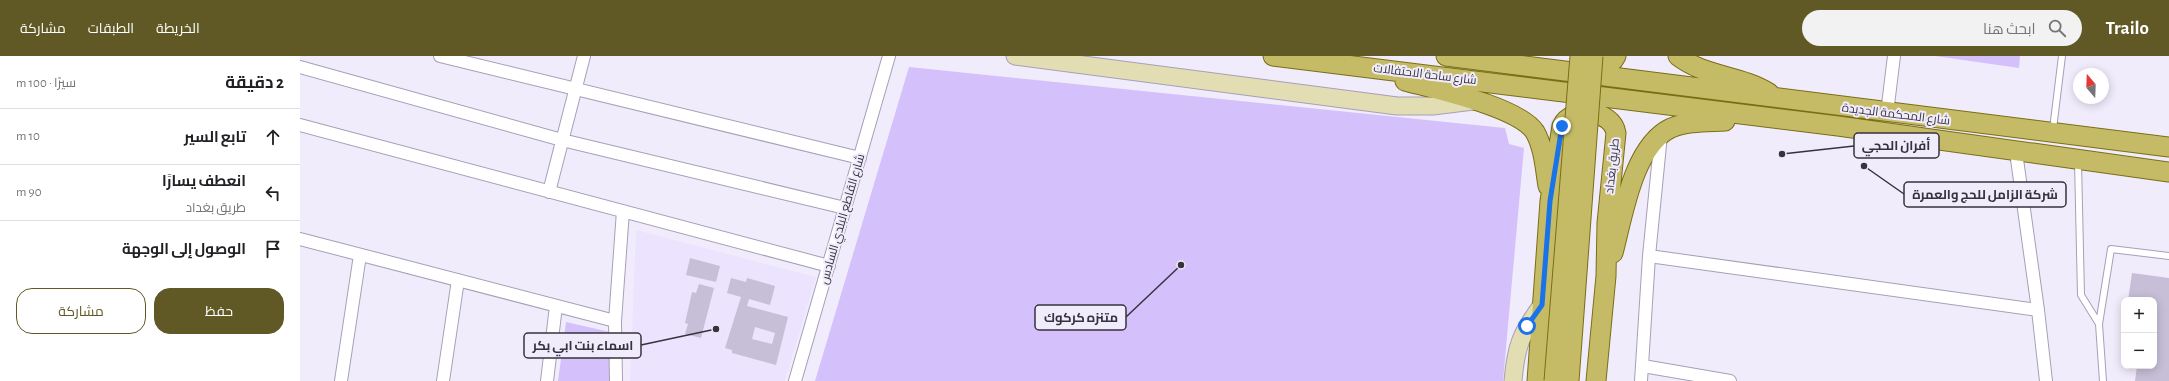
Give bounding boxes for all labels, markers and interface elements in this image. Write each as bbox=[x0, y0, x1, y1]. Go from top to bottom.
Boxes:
search box bbox=[1802, 10, 2082, 46]
icon: search bbox=[2046, 17, 2068, 39]
text: Trailo bbox=[2106, 19, 2149, 38]
text: مشاركة bbox=[20, 22, 66, 36]
text: الطبقات bbox=[88, 22, 134, 36]
text: الخريطة bbox=[156, 22, 200, 36]
text: ابحث هنا bbox=[1983, 22, 2036, 37]
street label: شارع ساحة الاحتفالات bbox=[1372, 62, 1477, 88]
north arrow bbox=[2073, 68, 2109, 104]
text: 2 دقيقة bbox=[225, 74, 284, 91]
text: سيرًا · 100 m bbox=[16, 77, 76, 90]
street label: شارع المحكمة الجديدة bbox=[1841, 101, 1951, 129]
route end bbox=[1553, 117, 1571, 135]
icon: ahead bbox=[262, 126, 284, 148]
text: 10 m bbox=[16, 130, 40, 143]
text: تابع السير bbox=[184, 130, 246, 145]
callout: أفران الحجي bbox=[1854, 133, 1939, 158]
text: أفران الحجي bbox=[1862, 137, 1930, 157]
street label: طريق بغداد bbox=[1603, 138, 1622, 194]
street label: شارع القاطع البلدي السادس bbox=[818, 152, 870, 287]
text: انعطف يسارًا bbox=[162, 174, 246, 189]
icon: left bbox=[262, 182, 284, 204]
callout: شركة الزامل للحج والعمرة bbox=[1904, 182, 2066, 207]
text: 90 m bbox=[16, 186, 42, 199]
text: شركة الزامل للحج والعمرة bbox=[1912, 187, 2058, 203]
text: طريق بغداد bbox=[186, 202, 246, 215]
icon: arrive bbox=[262, 238, 284, 260]
text: الوصول إلى الوجهة bbox=[122, 242, 246, 257]
button: مشاركة bbox=[16, 288, 146, 334]
button: حفظ bbox=[154, 288, 284, 334]
map controls bbox=[2121, 297, 2157, 369]
button: + bbox=[2121, 297, 2157, 333]
callout: متنزه كركوك bbox=[1035, 305, 1126, 330]
text: متنزه كركوك bbox=[1044, 312, 1118, 326]
route start bbox=[1518, 317, 1536, 335]
callout: اسماء بنت ابي بكر bbox=[524, 333, 641, 358]
button: − bbox=[2121, 333, 2157, 369]
text: اسماء بنت ابي بكر bbox=[532, 340, 633, 357]

